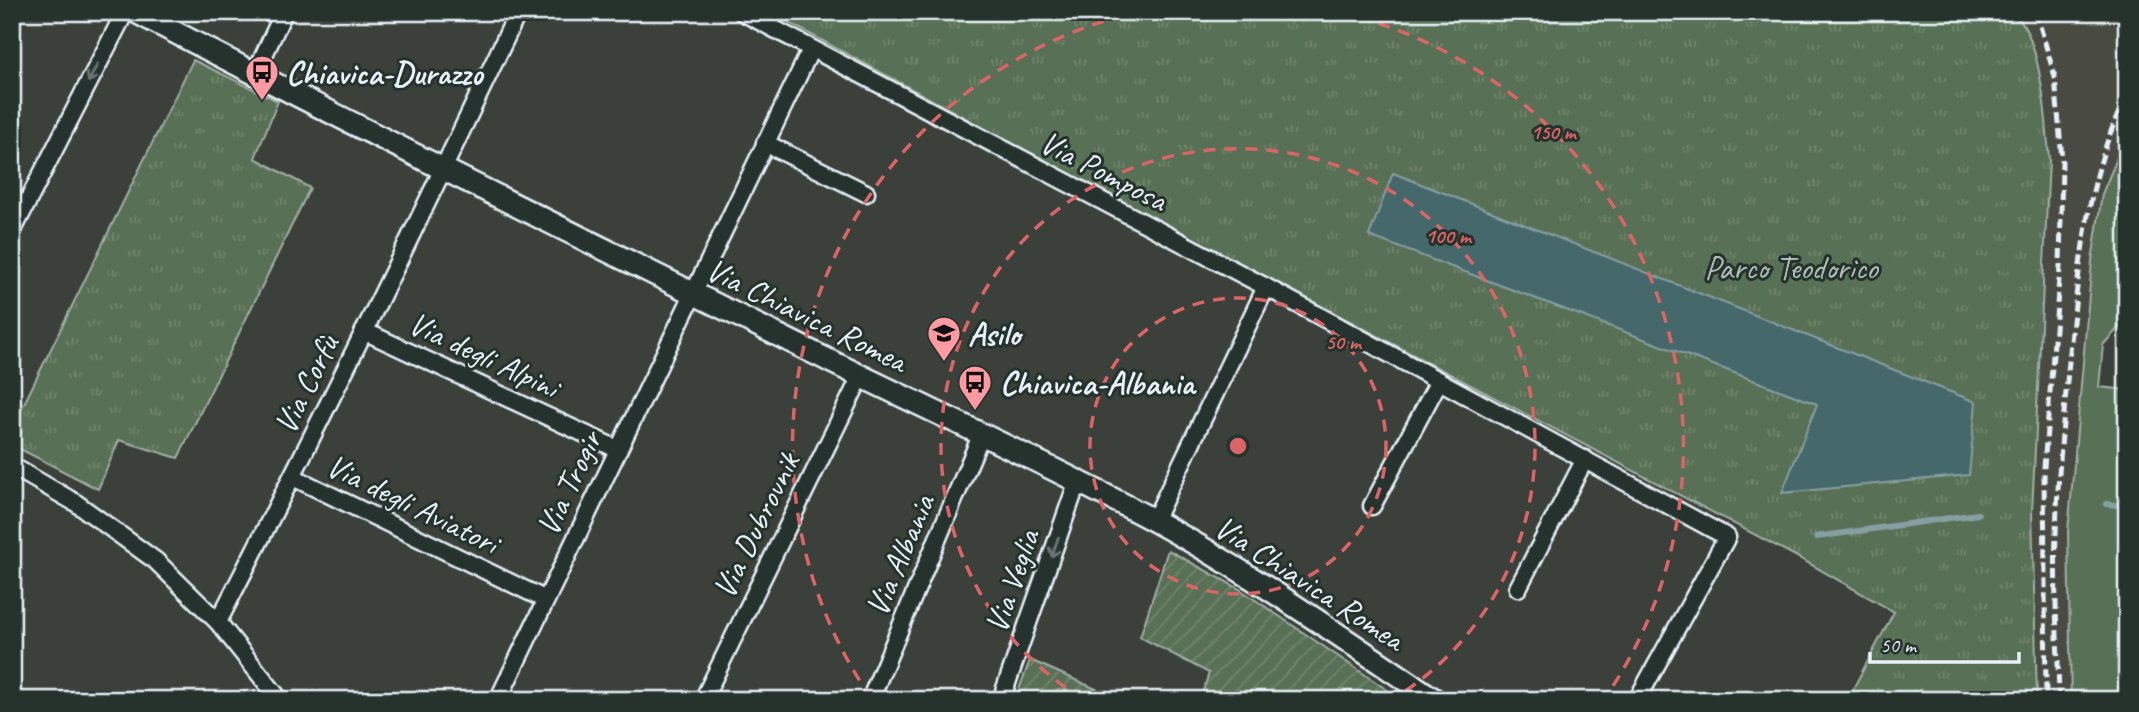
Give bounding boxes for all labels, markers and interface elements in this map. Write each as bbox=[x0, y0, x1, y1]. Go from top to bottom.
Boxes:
place label: Chiavica-Durazzo bbox=[286, 52, 485, 94]
bus stop icon: Chiavica-Durazzo bbox=[243, 53, 281, 102]
one-way arrow bbox=[86, 62, 100, 83]
text: 150 m bbox=[1530, 119, 1578, 145]
street label: Via Pomposa bbox=[1033, 121, 1176, 222]
text: 100 m bbox=[1425, 223, 1473, 249]
park label: Parco Teodorico bbox=[1704, 247, 1880, 289]
street label: Via Chiavica Romea bbox=[699, 248, 916, 383]
street label: Via degli Alpini bbox=[402, 302, 569, 409]
place label: Asilo bbox=[968, 313, 1023, 355]
school or university icon: Asilo bbox=[925, 314, 963, 363]
street label: Via Corfù bbox=[264, 327, 349, 441]
text: 50 m bbox=[1325, 329, 1363, 355]
place label: Chiavica-Albania bbox=[1000, 362, 1198, 404]
bus stop icon: Chiavica-Albania bbox=[956, 363, 994, 412]
street label: Via Trogir bbox=[527, 422, 613, 542]
centre of rings bbox=[1226, 434, 1250, 458]
street label: Via degli Aviatori bbox=[320, 444, 509, 565]
street label: Via Dubrovnik bbox=[703, 444, 810, 605]
street label: Via Albania bbox=[856, 487, 945, 622]
street label: Via Chiavica Romea bbox=[1207, 506, 1414, 661]
street label: Via Veglia bbox=[975, 523, 1050, 638]
one-way arrow bbox=[1048, 536, 1060, 558]
scale bar bbox=[1870, 621, 2018, 665]
text: 50 m bbox=[1880, 632, 1918, 658]

